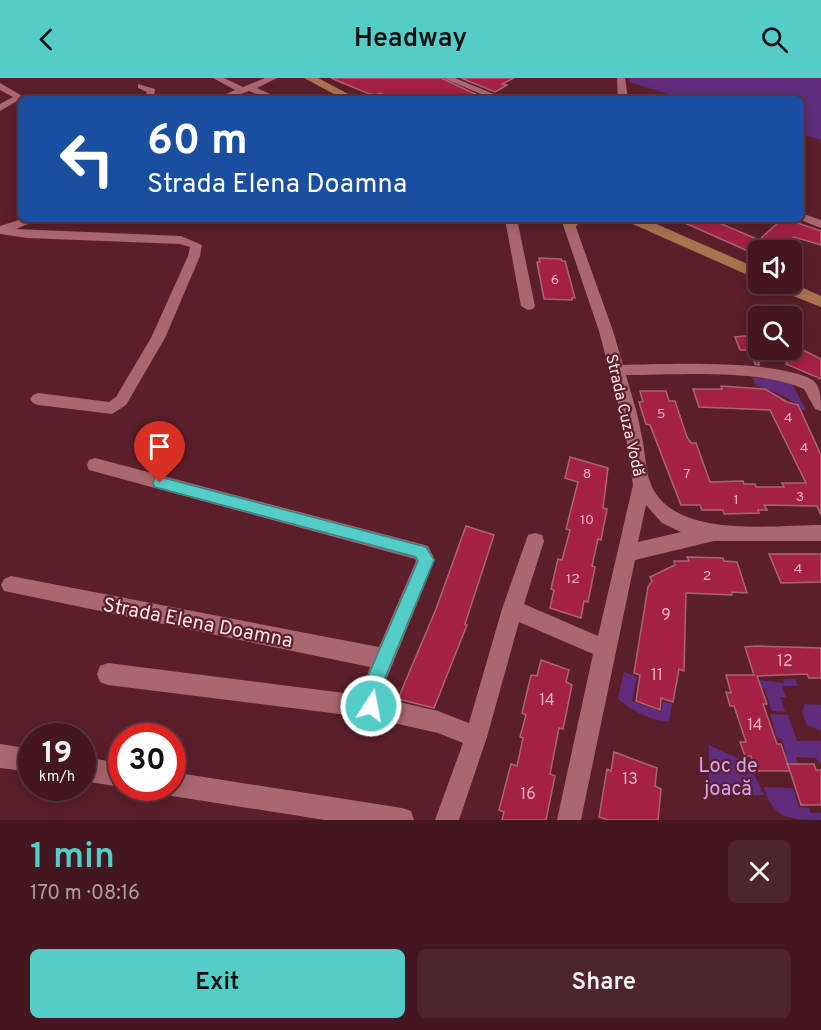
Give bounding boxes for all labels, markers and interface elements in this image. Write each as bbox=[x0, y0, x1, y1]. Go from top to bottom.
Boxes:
text: Headway bbox=[354, 22, 467, 56]
icon: back bbox=[30, 23, 63, 56]
icon: search bbox=[758, 23, 791, 56]
text: 60 m bbox=[147, 116, 248, 169]
icon: left bbox=[48, 120, 126, 198]
text: Strada Elena Doamna bbox=[147, 168, 407, 202]
map controls bbox=[748, 240, 802, 360]
button: sound bbox=[748, 240, 802, 294]
house number: 6 bbox=[551, 272, 559, 289]
button: search bbox=[748, 306, 802, 360]
street label: Strada Cuza Vodă bbox=[600, 352, 648, 479]
house number: 5 bbox=[657, 406, 665, 423]
house number: 4 bbox=[784, 410, 792, 427]
pin bbox=[134, 421, 185, 483]
icon: arrive bbox=[143, 430, 176, 463]
house number: 4 bbox=[800, 440, 808, 457]
house number: 8 bbox=[583, 466, 591, 483]
house number: 7 bbox=[683, 466, 691, 483]
house number: 3 bbox=[796, 489, 804, 506]
house number: 1 bbox=[733, 492, 739, 509]
house number: 10 bbox=[580, 512, 594, 529]
house number: 4 bbox=[794, 561, 802, 578]
house number: 2 bbox=[703, 568, 711, 585]
house number: 12 bbox=[566, 571, 580, 588]
street label: Strada Elena Doamna bbox=[101, 593, 295, 655]
house number: 9 bbox=[661, 606, 671, 626]
house number: 12 bbox=[777, 652, 793, 672]
house number: 11 bbox=[651, 666, 663, 686]
position arrow bbox=[339, 674, 403, 738]
house number: 14 bbox=[539, 691, 555, 711]
house number: 14 bbox=[747, 716, 763, 736]
speed limit sign: 30 bbox=[108, 723, 186, 801]
text: 19 bbox=[42, 736, 72, 773]
park label: Loc de joacă bbox=[698, 754, 758, 803]
text: km/h bbox=[39, 768, 75, 787]
house number: 13 bbox=[622, 770, 638, 790]
house number: 16 bbox=[520, 785, 536, 805]
text: 1 min bbox=[30, 835, 115, 881]
button: close bbox=[728, 840, 791, 903]
text: 170 m · 08:16 bbox=[30, 881, 140, 907]
button: Exit bbox=[30, 949, 405, 1018]
button: Share bbox=[417, 949, 791, 1018]

